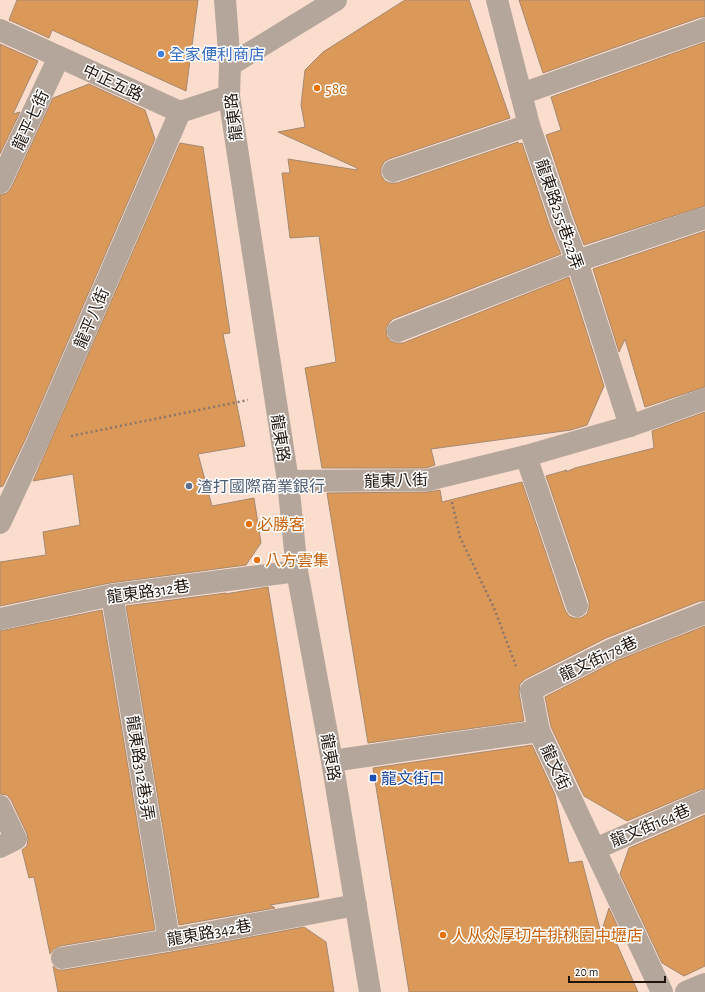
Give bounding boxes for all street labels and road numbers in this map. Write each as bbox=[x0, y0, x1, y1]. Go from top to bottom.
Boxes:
street label: 中正五路 bbox=[80, 61, 145, 104]
street label: 龍平七街 bbox=[9, 88, 52, 153]
street label: 龍東路 bbox=[222, 92, 245, 142]
street label: 龍東路255巷22弄 bbox=[533, 157, 586, 271]
street label: 龍平八街 bbox=[71, 285, 112, 351]
street label: 龍東路 bbox=[268, 413, 293, 463]
street label: 龍東八街 bbox=[364, 471, 428, 490]
street label: 龍東路312巷 bbox=[106, 577, 191, 606]
street label: 龍文街178巷 bbox=[557, 633, 640, 684]
street label: 龍東路312巷3弄 bbox=[124, 714, 157, 822]
street label: 龍東路 bbox=[318, 732, 343, 782]
street label: 龍文街 bbox=[538, 742, 573, 793]
street label: 龍文街164巷 bbox=[608, 801, 693, 850]
street label: 龍東路342巷 bbox=[165, 917, 253, 948]

